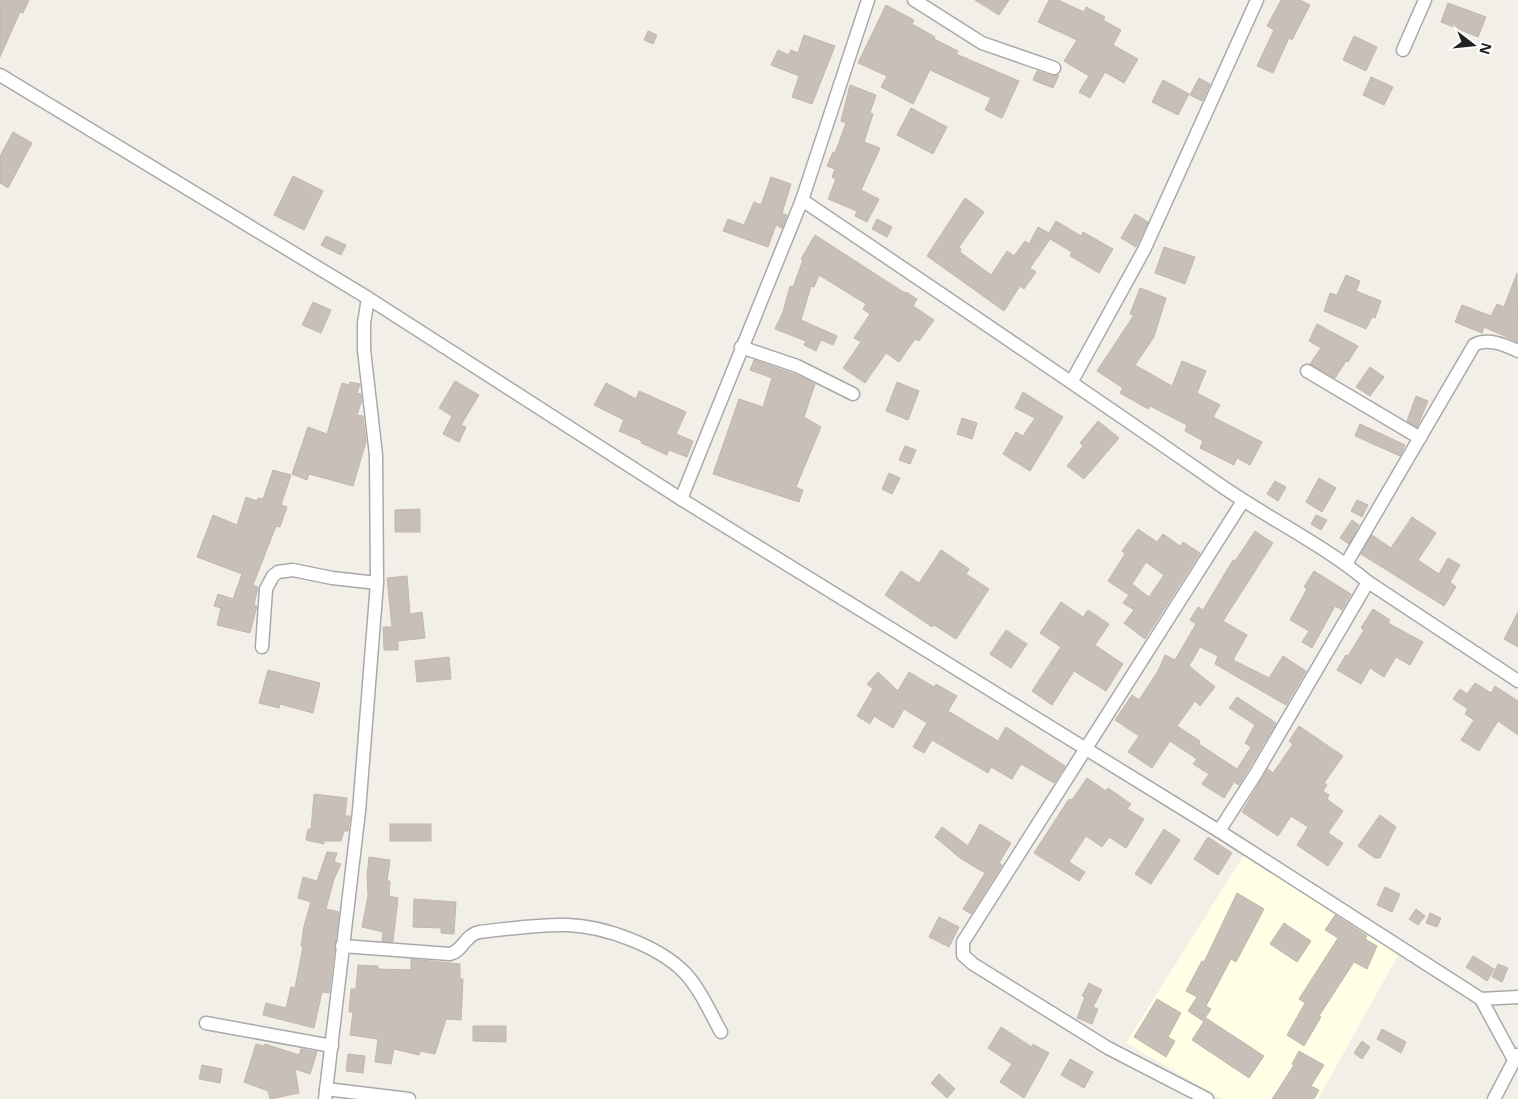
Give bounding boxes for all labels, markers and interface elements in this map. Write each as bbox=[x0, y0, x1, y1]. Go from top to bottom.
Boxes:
north arrow bbox=[1448, 20, 1498, 70]
text: N bbox=[1475, 41, 1497, 57]

